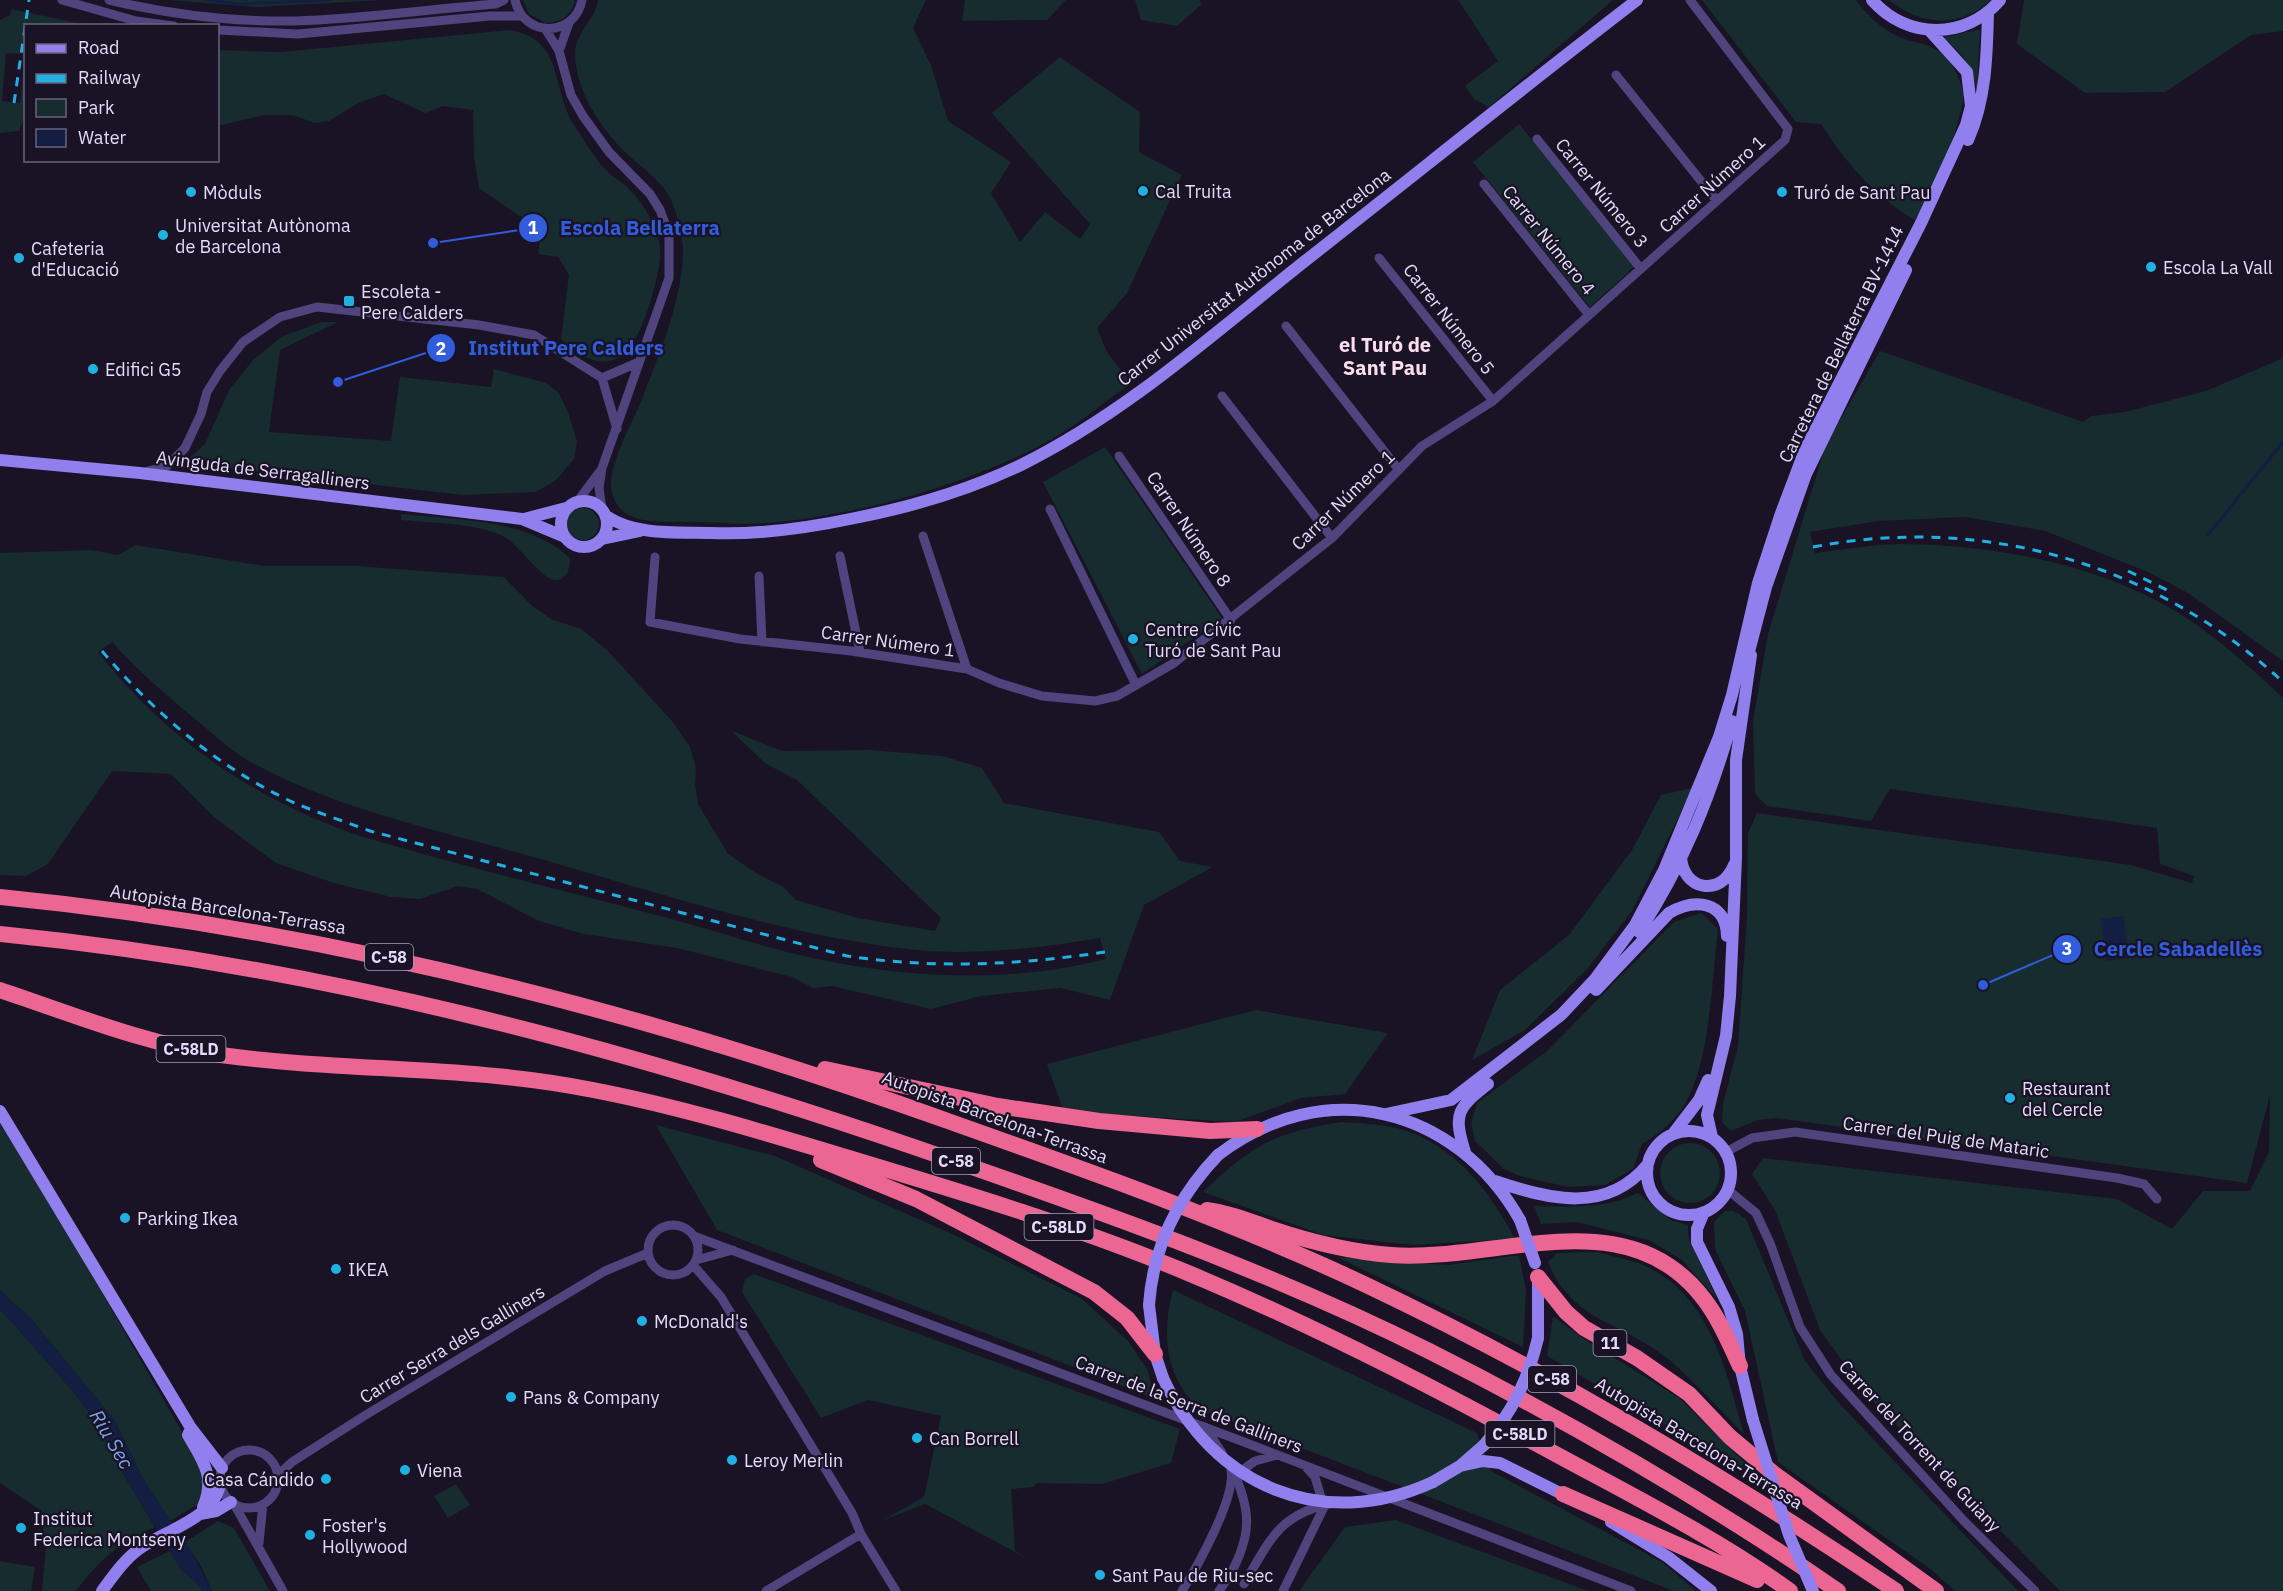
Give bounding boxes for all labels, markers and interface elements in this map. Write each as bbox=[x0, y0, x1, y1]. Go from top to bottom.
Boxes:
legend bbox=[24, 24, 219, 162]
text: Road bbox=[78, 36, 119, 59]
text: Railway bbox=[78, 66, 140, 89]
text: Park bbox=[78, 96, 115, 119]
text: Water bbox=[78, 126, 127, 149]
street label: Carrer Número 1 bbox=[1654, 130, 1770, 238]
street label: Carrer Número 3 bbox=[1551, 133, 1653, 253]
street label: Carrer Universitat Autònoma de Barcelona bbox=[1113, 163, 1396, 391]
place label: Cal Truita bbox=[1155, 180, 1232, 203]
street label: Carrer Número 4 bbox=[1498, 180, 1600, 300]
place label: Mòduls bbox=[203, 181, 262, 204]
place label: Turó de Sant Pau bbox=[1794, 181, 1930, 204]
marker: Cal Truita bbox=[1136, 184, 1150, 198]
marker: Mòduls bbox=[184, 185, 198, 199]
marker: Turó de Sant Pau bbox=[1775, 185, 1789, 199]
callout: Escola Bellaterra bbox=[518, 209, 732, 247]
place label: Universitat Autònoma de Barcelona bbox=[175, 214, 351, 258]
text: Escola Bellaterra bbox=[560, 214, 720, 241]
text: 1 bbox=[528, 216, 539, 239]
street label: Carretera de Bellaterra BV-1414 bbox=[1773, 221, 1909, 466]
marker: Universitat Autònoma de Barcelona bbox=[156, 228, 170, 242]
place label: Cafeteria d'Educació bbox=[31, 237, 119, 281]
marker: Cafeteria d'Educació bbox=[12, 251, 26, 265]
place label: Escola La Vall bbox=[2163, 256, 2273, 279]
street label: Carrer Número 5 bbox=[1398, 259, 1500, 379]
marker: Escola La Vall bbox=[2144, 260, 2158, 274]
place label: Escoleta - Pere Calders bbox=[361, 280, 463, 324]
marker: Escoleta - Pere Calders bbox=[342, 294, 356, 308]
callout: Institut Pere Calders bbox=[426, 329, 676, 367]
district label: el Turó de Sant Pau bbox=[1339, 331, 1431, 381]
text: Institut Pere Calders bbox=[468, 334, 664, 361]
text: 2 bbox=[436, 337, 446, 360]
place label: Edifici G5 bbox=[105, 358, 182, 381]
marker: Edifici G5 bbox=[86, 362, 100, 376]
street label: Avinguda de Serragalliners bbox=[155, 445, 371, 495]
street label: Carrer Número 1 bbox=[1287, 445, 1399, 555]
street label: Carrer Número 8 bbox=[1142, 467, 1236, 591]
place label: Centre Cívic Turó de Sant Pau bbox=[1145, 618, 1281, 662]
street label: Carrer Número 1 bbox=[820, 620, 956, 662]
marker: Centre Cívic Turó de Sant Pau bbox=[1126, 632, 1140, 646]
street label: Autopista Barcelona-Terrassa bbox=[108, 879, 348, 939]
callout: Cercle Sabadellès bbox=[2052, 930, 2274, 968]
text: Cercle Sabadellès bbox=[2094, 935, 2262, 962]
text: 3 bbox=[2062, 937, 2072, 960]
road number: C-58 bbox=[365, 944, 413, 970]
road number: C-58LD bbox=[156, 1036, 225, 1062]
street label: Autopista Barcelona-Terrassa bbox=[879, 1065, 1111, 1169]
place label: Restaurant del Cercle bbox=[2022, 1077, 2111, 1121]
marker: Restaurant del Cercle bbox=[2003, 1091, 2017, 1105]
street label: Carrer del Puig de Mataric bbox=[1841, 1111, 2051, 1163]
road number: C-58 bbox=[932, 1148, 980, 1174]
place label: Parking Ikea bbox=[137, 1207, 238, 1230]
marker: Parking Ikea bbox=[118, 1211, 132, 1225]
road number: C-58LD bbox=[1024, 1214, 1094, 1240]
place label: IKEA bbox=[348, 1258, 389, 1281]
marker: IKEA bbox=[329, 1262, 343, 1276]
street label: Carrer Serra dels Galliners bbox=[355, 1280, 549, 1408]
place label: McDonald's bbox=[654, 1310, 748, 1333]
marker: McDonald's bbox=[635, 1314, 649, 1328]
road number: 11 bbox=[1594, 1330, 1626, 1356]
street label: Carrer de la Serra de Galliners bbox=[1072, 1350, 1306, 1458]
street label: Carrer del Torrent de Guiany bbox=[1834, 1355, 2006, 1537]
road number: C-58 bbox=[1528, 1366, 1576, 1392]
street label: Autopista Barcelona-Terrassa bbox=[1591, 1372, 1807, 1514]
place label: Pans & Company bbox=[523, 1386, 659, 1409]
marker: Pans & Company bbox=[504, 1390, 518, 1404]
water label: Riu Sec bbox=[84, 1404, 140, 1474]
road number: C-58LD bbox=[1486, 1421, 1555, 1447]
place label: Can Borrell bbox=[929, 1427, 1019, 1450]
marker: Can Borrell bbox=[910, 1431, 924, 1445]
place label: Leroy Merlin bbox=[744, 1449, 843, 1472]
marker: Leroy Merlin bbox=[725, 1453, 739, 1467]
place label: Viena bbox=[417, 1459, 463, 1482]
marker: Viena bbox=[398, 1463, 412, 1477]
place label: Casa Cándido bbox=[204, 1468, 314, 1491]
marker: Casa Cándido bbox=[319, 1472, 333, 1486]
place label: Institut Federica Montseny bbox=[33, 1507, 186, 1551]
place label: Foster's Hollywood bbox=[322, 1514, 408, 1558]
marker: Institut Federica Montseny bbox=[14, 1521, 28, 1535]
marker: Foster's Hollywood bbox=[303, 1528, 317, 1542]
place label: Sant Pau de Riu-sec bbox=[1112, 1564, 1273, 1587]
marker: Sant Pau de Riu-sec bbox=[1093, 1568, 1107, 1582]

